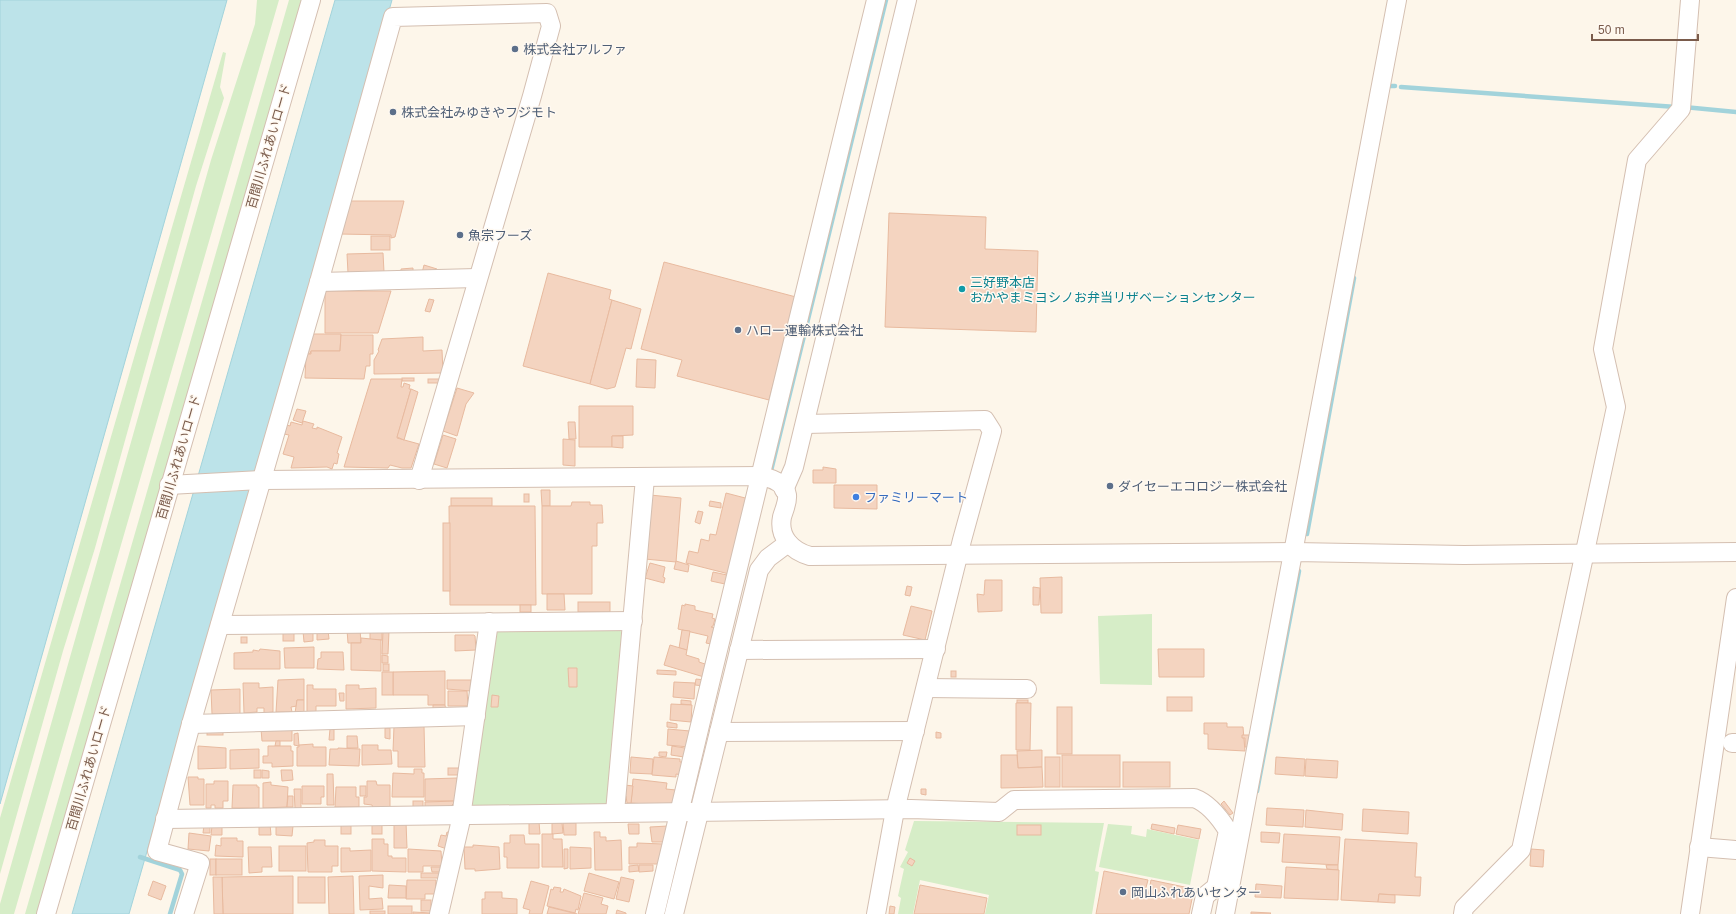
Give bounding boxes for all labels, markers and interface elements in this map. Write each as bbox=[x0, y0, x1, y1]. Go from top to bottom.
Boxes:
scale bar bbox=[1592, 16, 1698, 42]
text: 50 m bbox=[1598, 23, 1625, 37]
place label: 株式会社アルファ bbox=[523, 42, 627, 57]
marker: 株式会社アルファ bbox=[510, 44, 520, 54]
street label: 百間川ふれあいロード bbox=[243, 82, 294, 211]
place label: 株式会社みゆきやフジモト bbox=[401, 105, 557, 120]
marker: 株式会社みゆきやフジモト bbox=[388, 107, 398, 117]
place label: 魚宗フーズ bbox=[468, 228, 532, 243]
marker: 魚宗フーズ bbox=[455, 230, 465, 240]
place label: 三好野本店 おかやまミヨシノお弁当リザベーションセンター bbox=[970, 275, 1256, 305]
marker: 三好野本店 おかやまミヨシノお弁当リザベーションセンター bbox=[957, 284, 967, 294]
place label: ハロー運輸株式会社 bbox=[746, 323, 863, 338]
marker: ハロー運輸株式会社 bbox=[733, 325, 743, 335]
street label: 百間川ふれあいロード bbox=[153, 393, 204, 522]
place label: ダイセーエコロジー株式会社 bbox=[1118, 479, 1287, 494]
marker: ダイセーエコロジー株式会社 bbox=[1105, 481, 1115, 491]
place label: ファミリーマート bbox=[864, 490, 968, 505]
marker: ファミリーマート bbox=[851, 492, 861, 502]
street label: 百間川ふれあいロード bbox=[63, 704, 114, 833]
place label: 岡山ふれあいセンター bbox=[1131, 885, 1261, 900]
marker: 岡山ふれあいセンター bbox=[1118, 887, 1128, 897]

